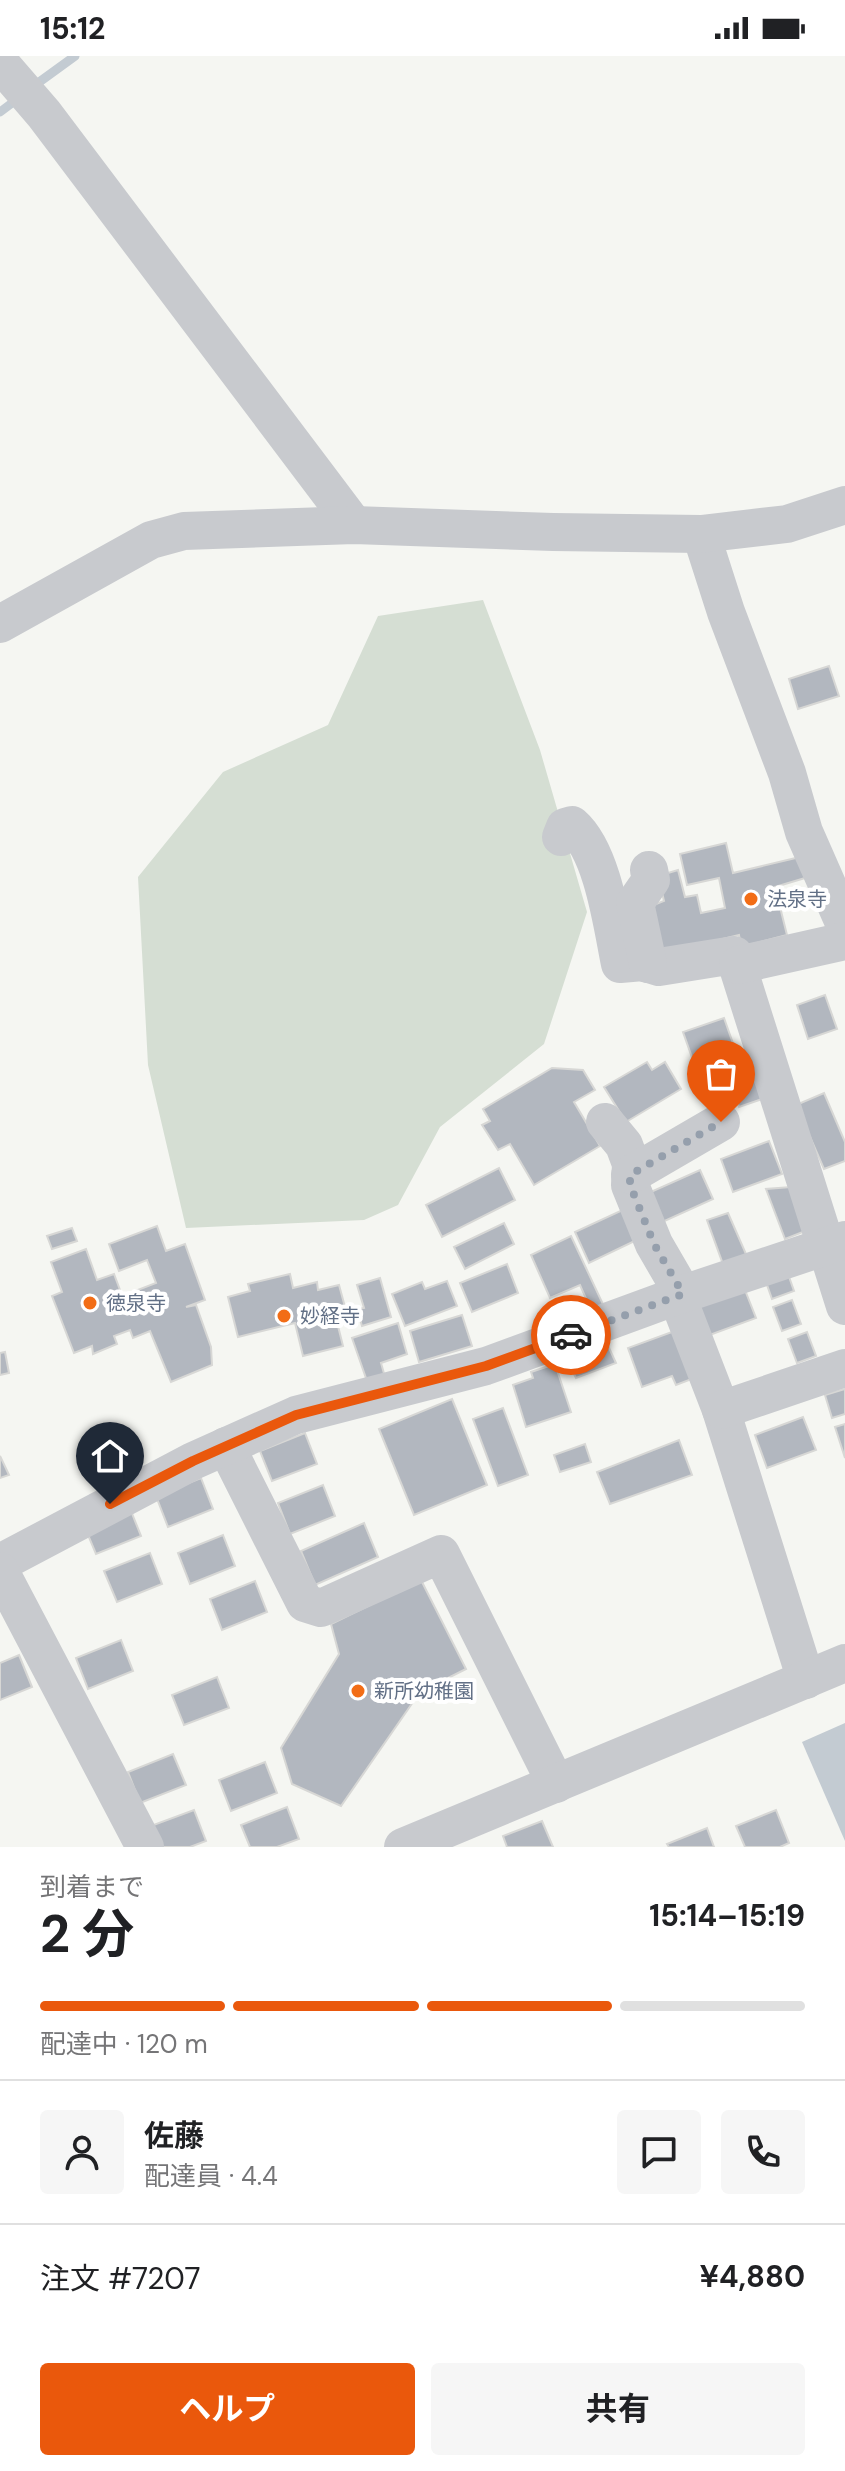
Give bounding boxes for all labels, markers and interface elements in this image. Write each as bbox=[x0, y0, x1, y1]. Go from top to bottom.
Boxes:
text: 15:12 bbox=[40, 9, 105, 48]
place label: 法泉寺 bbox=[767, 886, 827, 912]
marker: 法泉寺 bbox=[742, 890, 760, 908]
pin bbox=[687, 1040, 755, 1122]
icon: bag bbox=[699, 1052, 743, 1096]
place label: 徳泉寺 bbox=[106, 1290, 166, 1316]
marker: 徳泉寺 bbox=[81, 1294, 99, 1312]
courier bbox=[531, 1295, 611, 1375]
place label: 妙経寺 bbox=[300, 1303, 360, 1329]
marker: 妙経寺 bbox=[275, 1307, 293, 1325]
icon: car bbox=[549, 1313, 593, 1357]
pin bbox=[76, 1422, 144, 1504]
icon: home bbox=[88, 1434, 132, 1478]
place label: 新所幼稚園 bbox=[374, 1678, 474, 1704]
marker: 新所幼稚園 bbox=[349, 1682, 367, 1700]
text: 到着まで bbox=[40, 1870, 144, 1904]
text: 15:14–15:19 bbox=[649, 1896, 805, 1935]
text: 2 分 bbox=[40, 1900, 134, 1968]
text: 配達中 · 120 m bbox=[40, 2027, 208, 2061]
button: person bbox=[40, 2110, 124, 2194]
button: chat bbox=[617, 2110, 701, 2194]
button: phone bbox=[721, 2110, 805, 2194]
text: 佐藤 bbox=[144, 2116, 204, 2155]
text: 配達員 · 4.4 bbox=[144, 2159, 278, 2193]
text: ¥4,880 bbox=[700, 2257, 805, 2296]
text: 注文 #7207 bbox=[40, 2259, 200, 2298]
button: ヘルプ bbox=[40, 2363, 415, 2455]
button: 共有 bbox=[431, 2363, 805, 2455]

